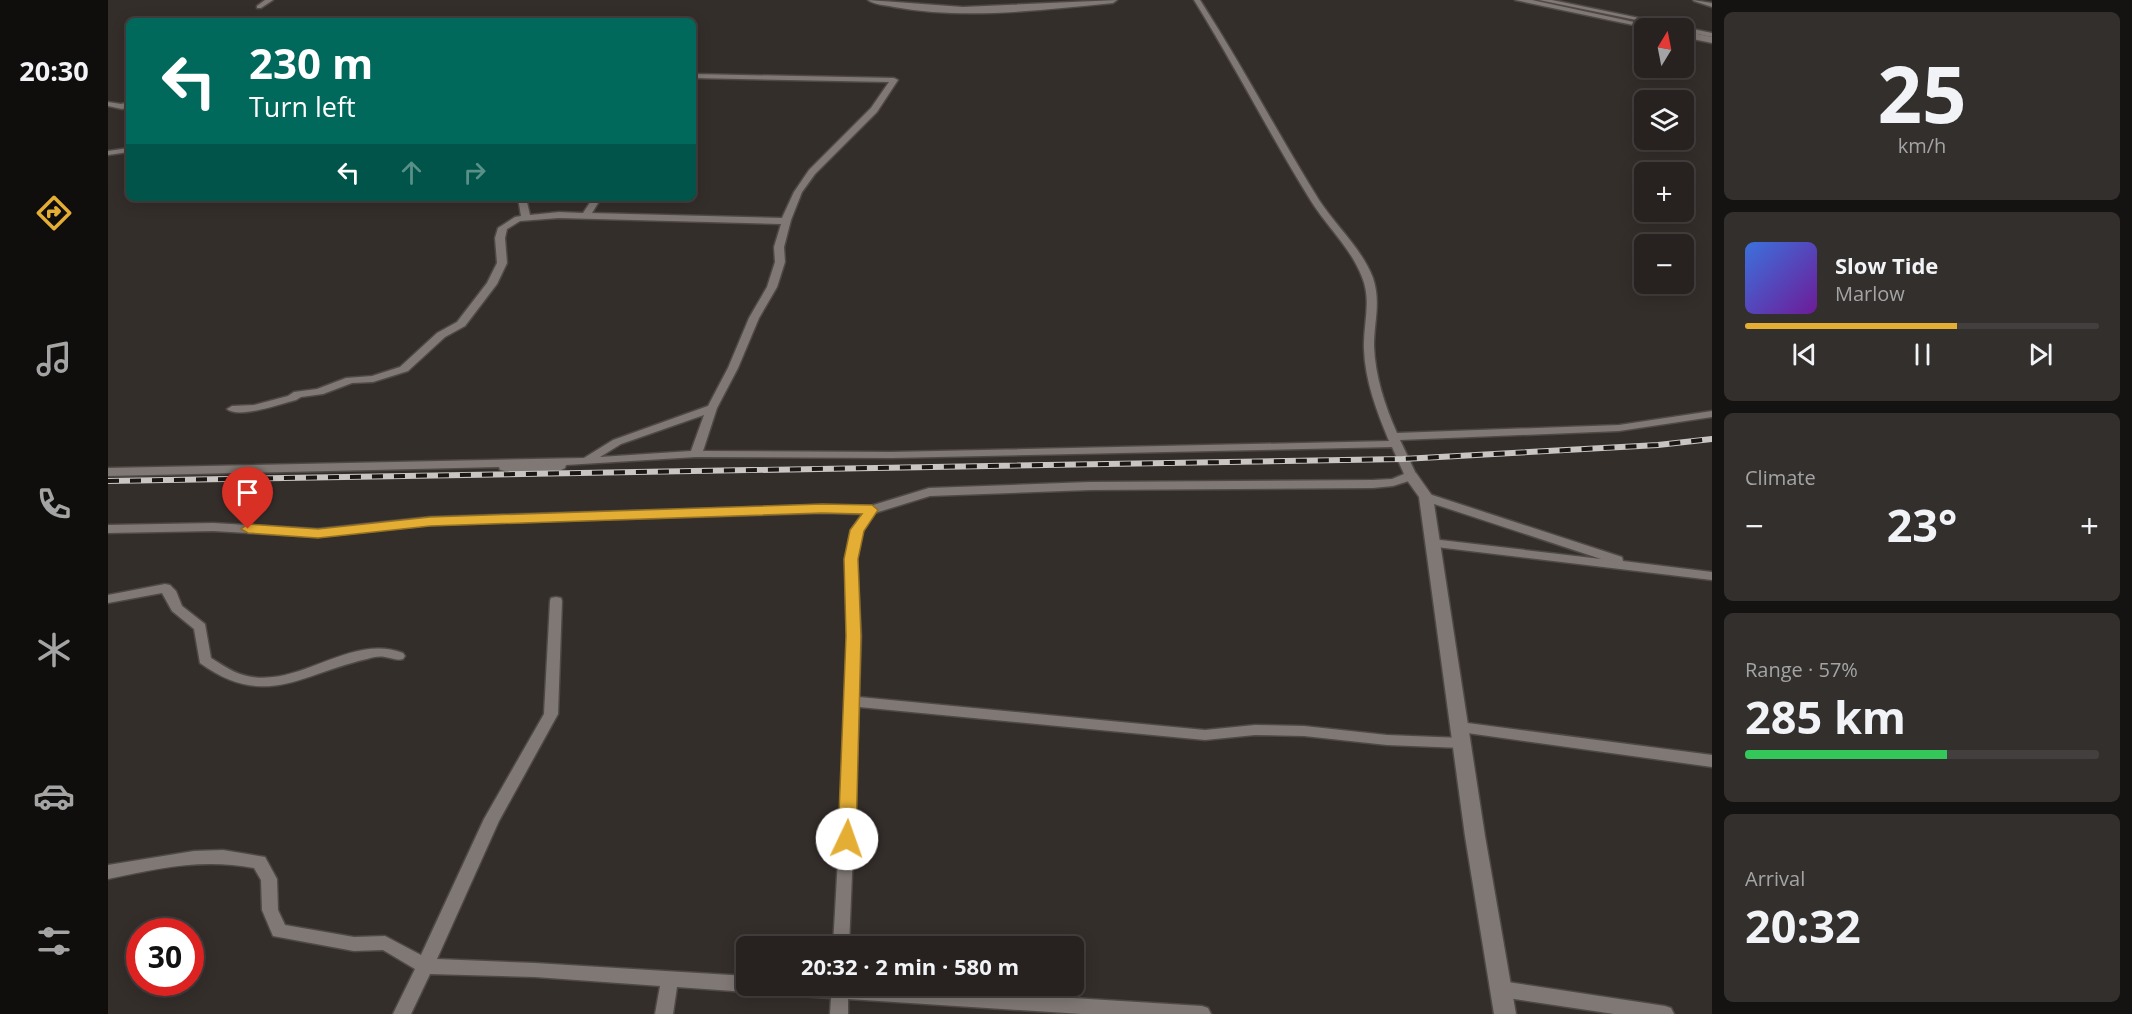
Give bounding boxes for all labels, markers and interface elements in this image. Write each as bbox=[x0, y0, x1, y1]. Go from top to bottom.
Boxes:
north arrow bbox=[1634, 18, 1694, 78]
map controls bbox=[1634, 18, 1694, 294]
text: 230 m bbox=[249, 34, 373, 91]
text: 25 bbox=[1877, 40, 1967, 146]
icon: left bbox=[150, 42, 228, 120]
text: 20:30 bbox=[19, 52, 89, 89]
text: Turn left bbox=[249, 88, 356, 125]
button: layers bbox=[1634, 90, 1694, 150]
text: km/h bbox=[1898, 132, 1946, 159]
icon: left bbox=[332, 156, 365, 189]
icon: ahead bbox=[395, 156, 428, 189]
icon: right bbox=[458, 156, 491, 189]
button: + bbox=[1634, 162, 1694, 222]
icon: directions bbox=[33, 192, 75, 234]
button: − bbox=[1634, 234, 1694, 294]
text: Slow Tide bbox=[1835, 250, 1938, 280]
text: Marlow bbox=[1835, 280, 1905, 307]
icon: music bbox=[33, 338, 75, 380]
icon: previous bbox=[1788, 338, 1821, 371]
icon: pause bbox=[1906, 338, 1939, 371]
icon: next bbox=[2024, 338, 2057, 371]
text: Climate bbox=[1745, 464, 1816, 491]
pin bbox=[222, 467, 273, 529]
icon: arrive bbox=[231, 476, 264, 509]
icon: phone bbox=[33, 483, 75, 525]
text: 23° bbox=[1887, 494, 1957, 555]
text: − bbox=[1745, 503, 1764, 548]
text: + bbox=[2080, 503, 2099, 548]
icon: climate bbox=[33, 629, 75, 671]
text: Range · 57% bbox=[1745, 656, 1858, 683]
text: 285 km bbox=[1745, 686, 1906, 747]
icon: car bbox=[33, 775, 75, 817]
position arrow bbox=[815, 807, 879, 871]
text: Arrival bbox=[1745, 865, 1805, 892]
text: 20:32 bbox=[1745, 895, 1861, 956]
speed limit sign: 30 bbox=[126, 918, 204, 996]
icon: filters bbox=[33, 920, 75, 962]
text: 20:32 · 2 min · 580 m bbox=[801, 951, 1019, 981]

